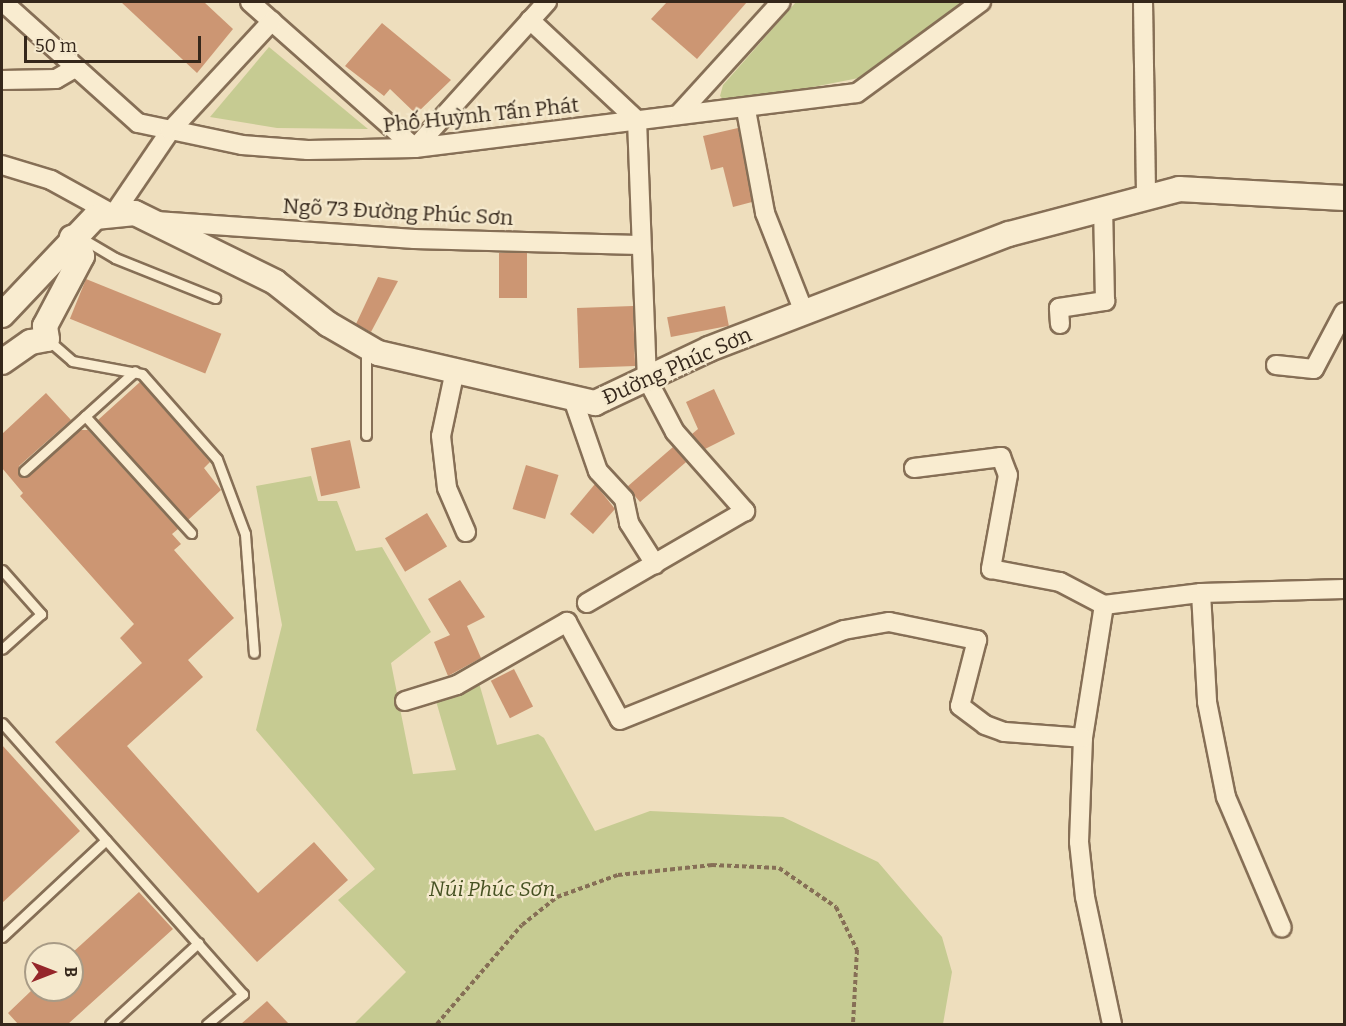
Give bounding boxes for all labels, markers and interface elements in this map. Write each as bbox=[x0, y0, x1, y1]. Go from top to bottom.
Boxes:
scale bar bbox=[27, 24, 204, 62]
text: 50 m bbox=[35, 35, 77, 57]
street label: Phố Huỳnh Tấn Phát bbox=[382, 92, 580, 138]
street label: Ngõ 73 Đường Phúc Sơn bbox=[282, 193, 514, 231]
street label: Đường Phúc Sơn bbox=[599, 322, 755, 410]
park label: Núi Phúc Sơn bbox=[429, 876, 555, 902]
north arrow bbox=[24, 942, 84, 1002]
text: B bbox=[61, 967, 80, 977]

